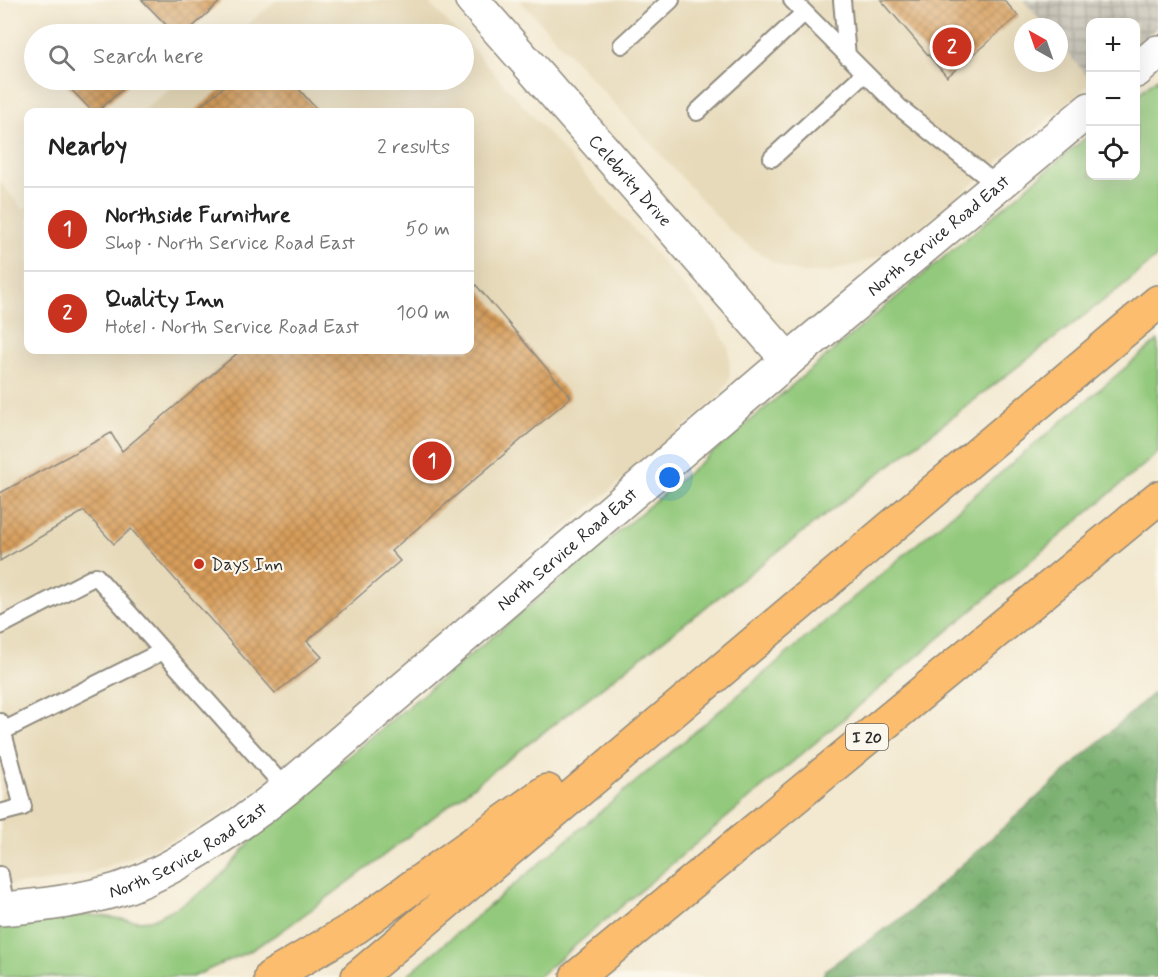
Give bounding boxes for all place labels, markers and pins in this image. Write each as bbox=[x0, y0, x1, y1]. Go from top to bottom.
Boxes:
pin: 2 bbox=[932, 24, 972, 70]
pin: 1 bbox=[412, 438, 452, 484]
place label: Days Inn bbox=[211, 553, 283, 577]
marker: Days Inn bbox=[192, 557, 206, 571]

